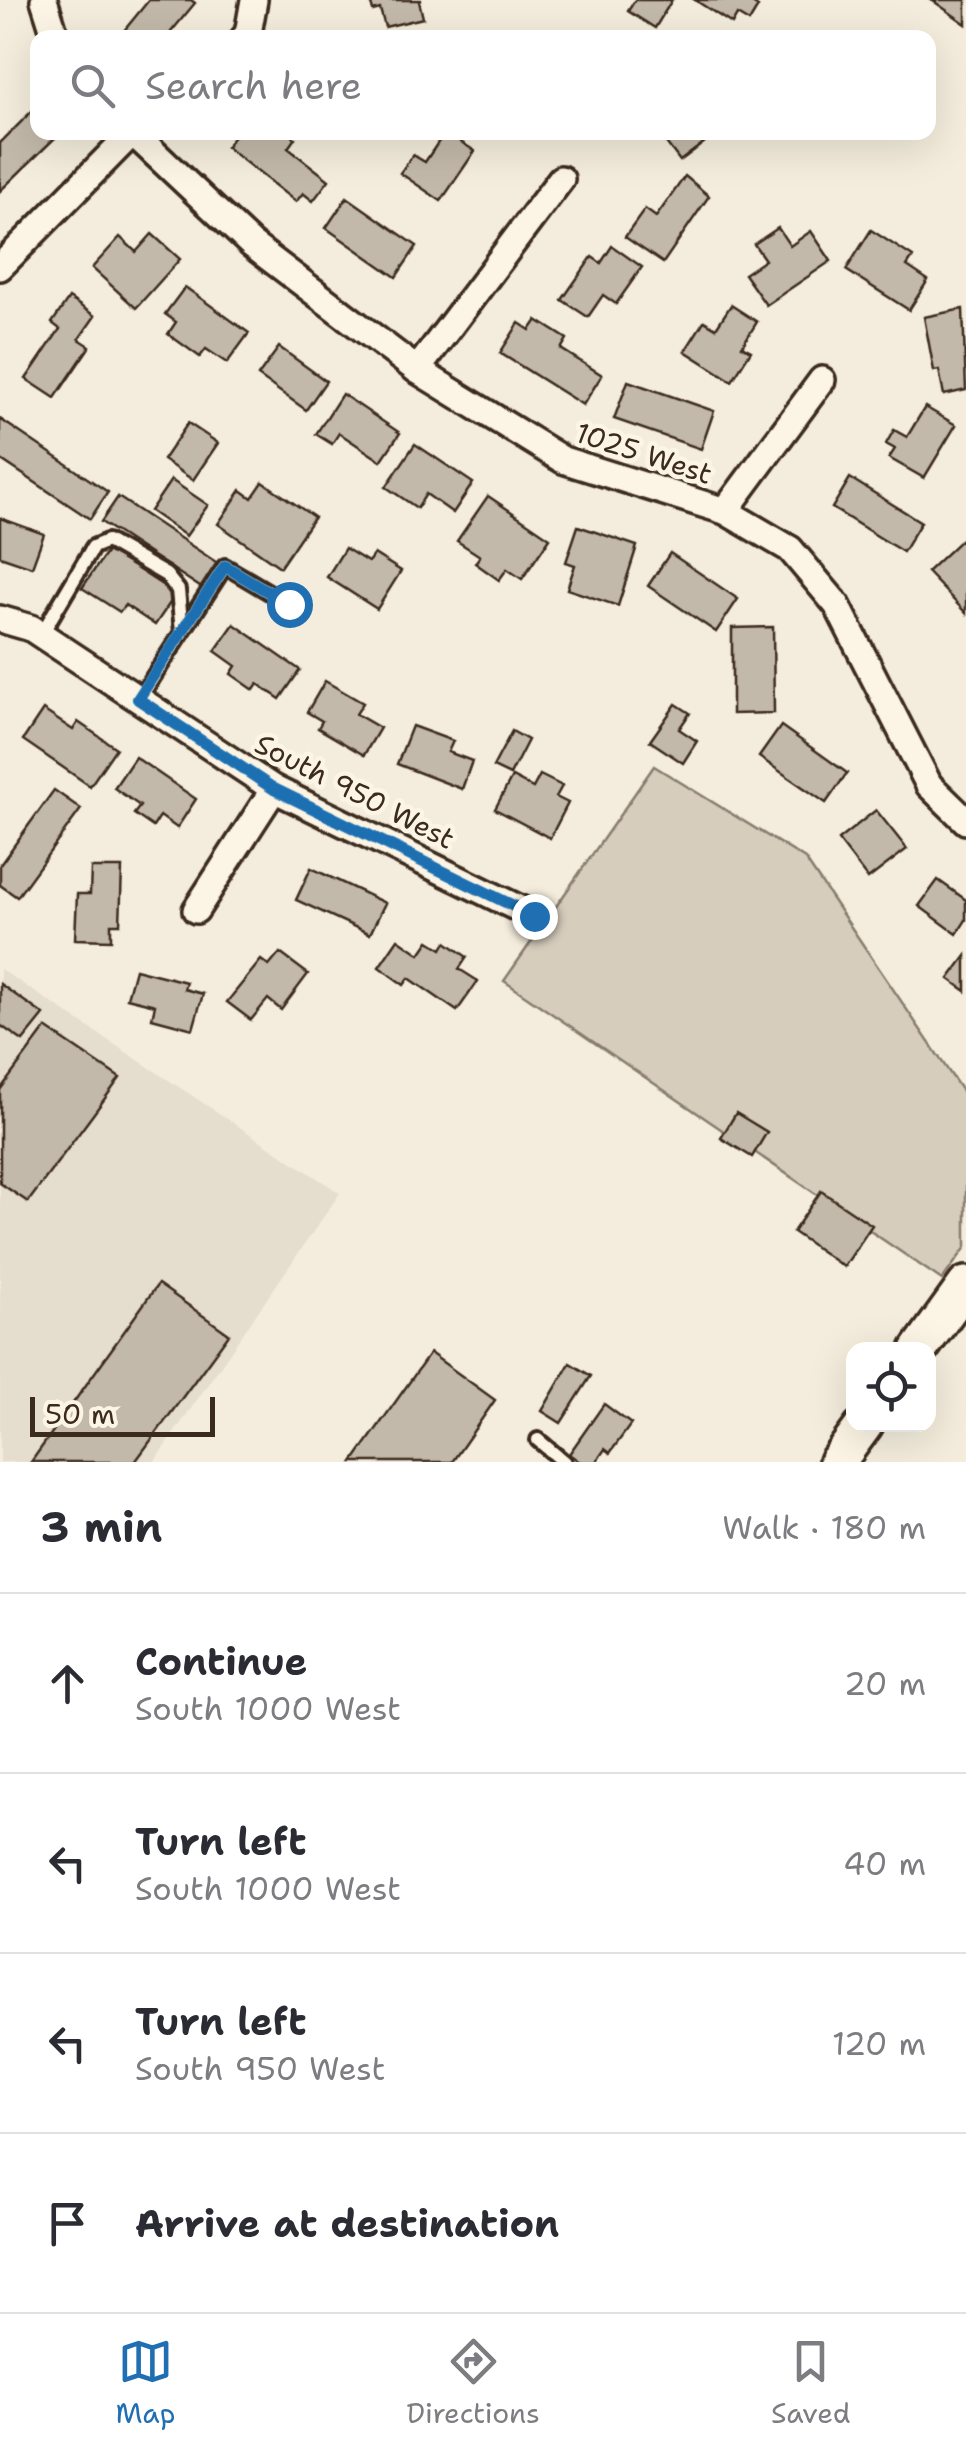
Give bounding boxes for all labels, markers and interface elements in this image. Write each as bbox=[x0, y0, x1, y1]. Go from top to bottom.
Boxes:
search box bbox=[30, 30, 936, 140]
icon: search bbox=[65, 58, 120, 113]
text: Search here bbox=[145, 60, 362, 111]
street label: 1025 West bbox=[571, 413, 717, 493]
route start bbox=[267, 582, 313, 628]
street label: South 950 West bbox=[249, 724, 461, 858]
route end bbox=[512, 894, 558, 940]
map controls bbox=[846, 1342, 936, 1432]
button: locate bbox=[846, 1342, 936, 1432]
scale bar bbox=[30, 1392, 215, 1436]
text: 50 m bbox=[45, 1395, 115, 1433]
text: 3 min bbox=[40, 1499, 162, 1555]
text: Walk · 180 m bbox=[722, 1506, 926, 1549]
text: Continue bbox=[135, 1636, 307, 1687]
icon: ahead bbox=[40, 1656, 95, 1711]
text: 20 m bbox=[844, 1662, 926, 1705]
text: South 1000 West bbox=[135, 1687, 401, 1730]
text: Turn left bbox=[135, 1816, 307, 1867]
icon: left bbox=[40, 1836, 95, 1891]
text: 40 m bbox=[843, 1842, 926, 1885]
text: South 1000 West bbox=[135, 1867, 401, 1910]
text: Turn left bbox=[135, 1996, 307, 2047]
icon: left bbox=[40, 2016, 95, 2071]
text: 120 m bbox=[832, 2022, 926, 2065]
text: South 950 West bbox=[135, 2047, 385, 2090]
icon: arrive bbox=[40, 2196, 95, 2251]
text: Arrive at destination bbox=[135, 2198, 559, 2249]
tab: Map bbox=[116, 2334, 175, 2432]
tab: Directions bbox=[406, 2334, 540, 2432]
tab: Saved bbox=[771, 2334, 850, 2432]

